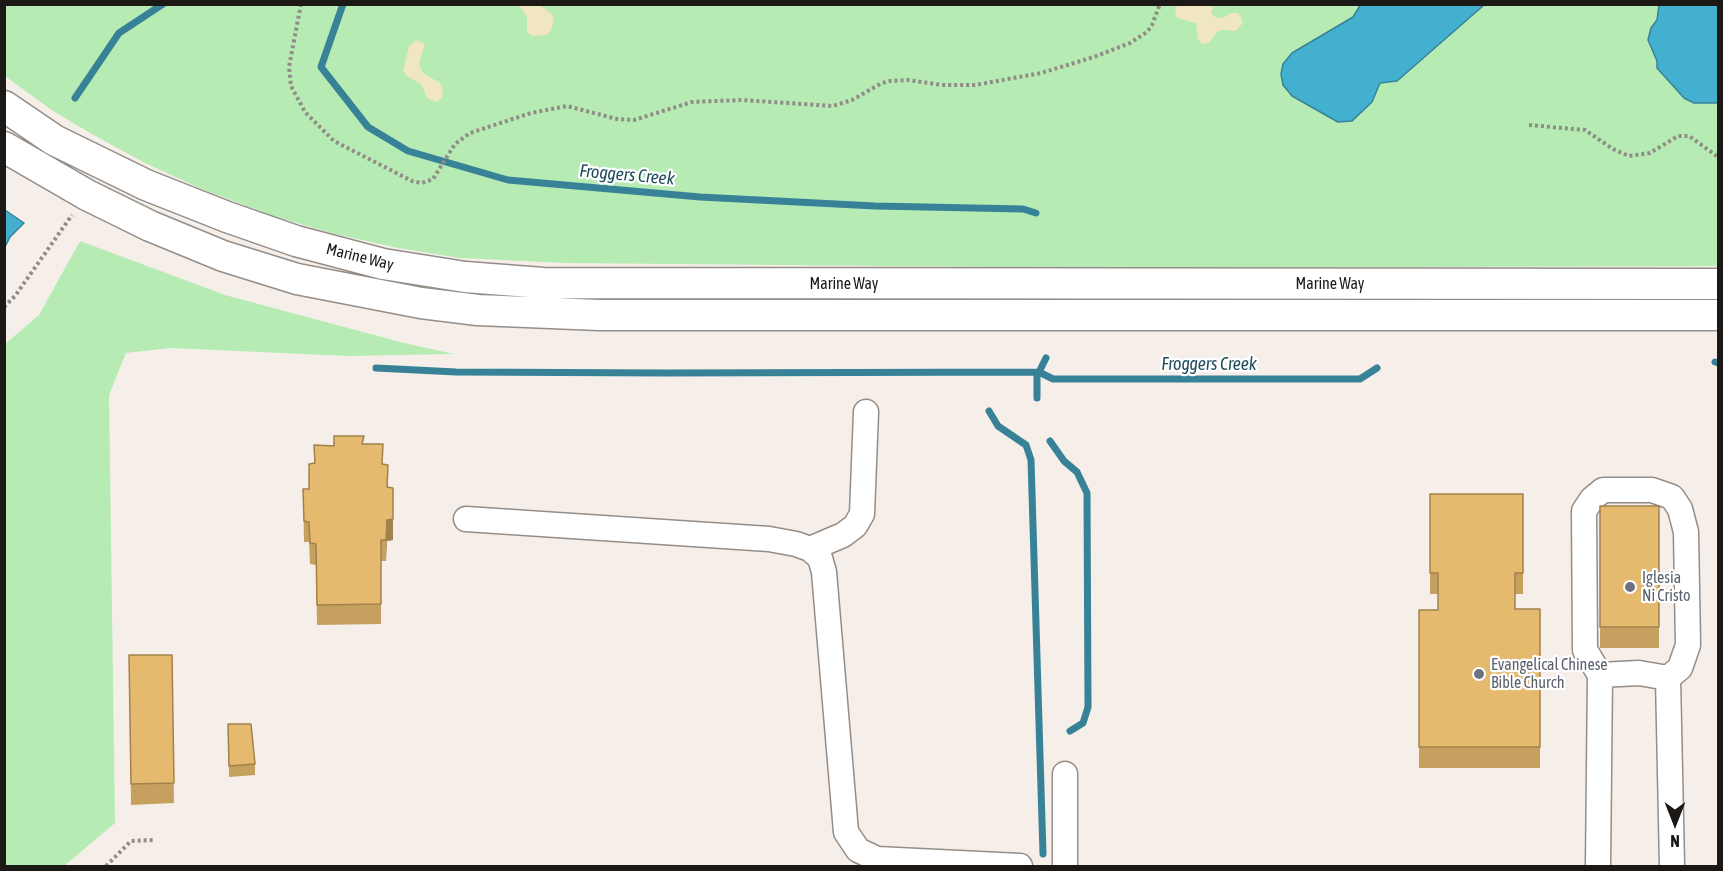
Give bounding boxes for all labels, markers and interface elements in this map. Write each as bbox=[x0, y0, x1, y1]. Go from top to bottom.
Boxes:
water label: Froggers Creek bbox=[579, 160, 675, 190]
street label: Marine Way bbox=[324, 239, 396, 275]
street label: Marine Way bbox=[810, 274, 878, 294]
street label: Marine Way bbox=[1296, 274, 1364, 294]
water label: Froggers Creek bbox=[1161, 353, 1257, 375]
place label: Iglesia Ni Cristo bbox=[1642, 568, 1691, 606]
marker: Iglesia Ni Cristo bbox=[1623, 580, 1637, 594]
place label: Evangelical Chinese Bible Church bbox=[1491, 655, 1608, 693]
marker: Evangelical Chinese Bible Church bbox=[1472, 667, 1486, 681]
north arrow bbox=[1645, 793, 1705, 853]
text: N bbox=[1670, 832, 1680, 850]

